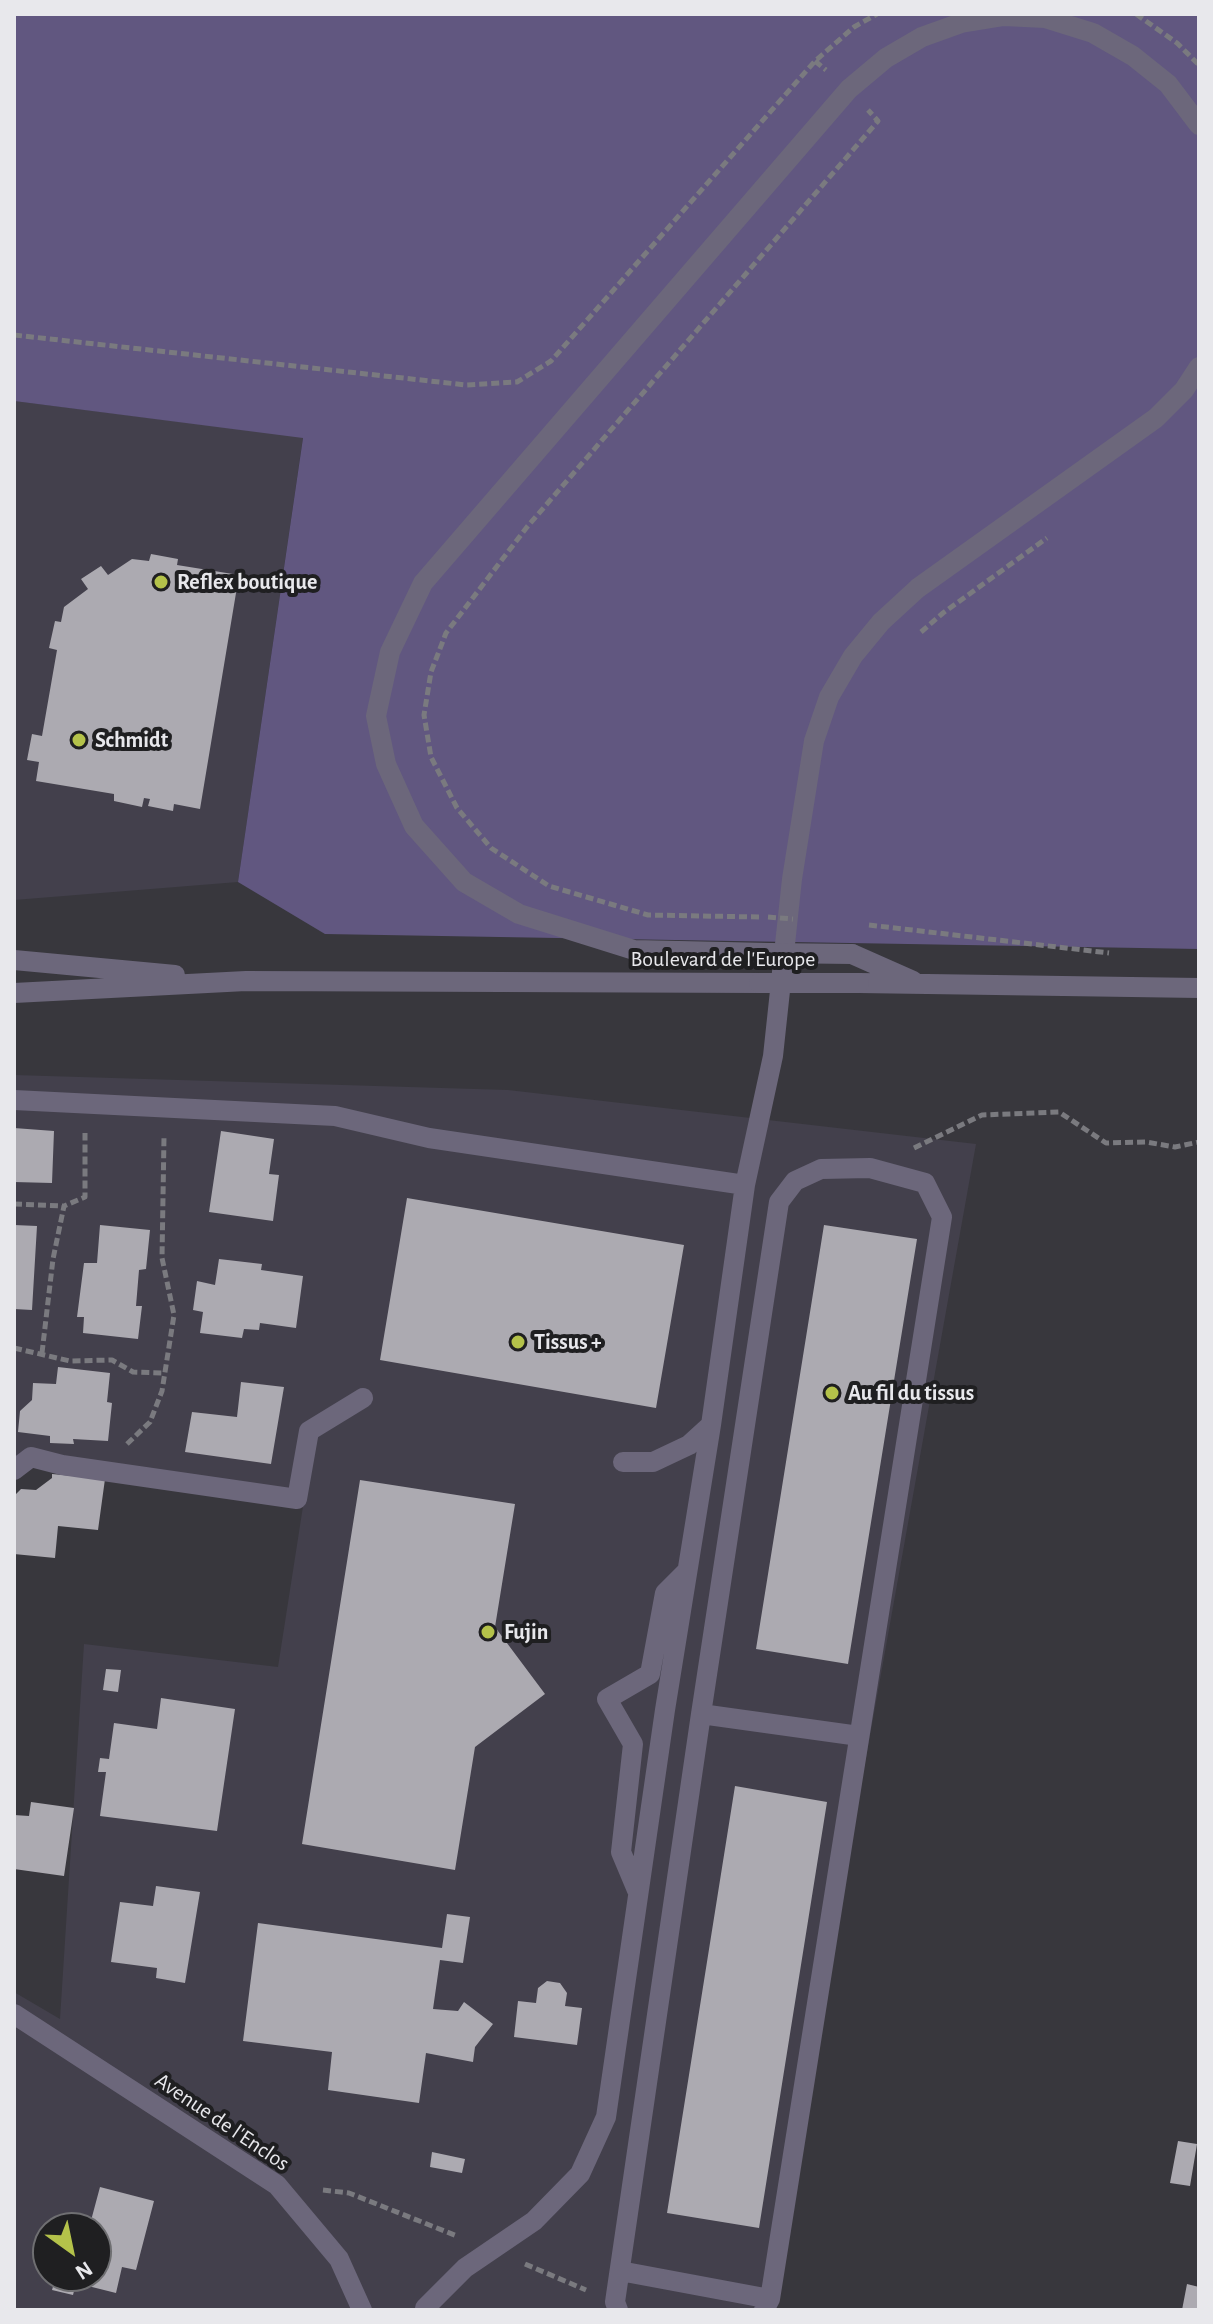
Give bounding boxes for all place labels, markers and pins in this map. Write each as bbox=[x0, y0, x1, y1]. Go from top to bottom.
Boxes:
place label: Reflex boutique bbox=[177, 569, 317, 595]
marker: Reflex boutique bbox=[152, 573, 170, 591]
place label: Schmidt bbox=[95, 727, 168, 753]
marker: Schmidt bbox=[70, 731, 88, 749]
place label: Tissus + bbox=[534, 1329, 602, 1355]
marker: Tissus + bbox=[509, 1333, 527, 1351]
place label: Au fil du tissus bbox=[848, 1380, 974, 1406]
marker: Au fil du tissus bbox=[823, 1384, 841, 1402]
place label: Fujin bbox=[504, 1619, 548, 1645]
marker: Fujin bbox=[479, 1623, 497, 1641]

